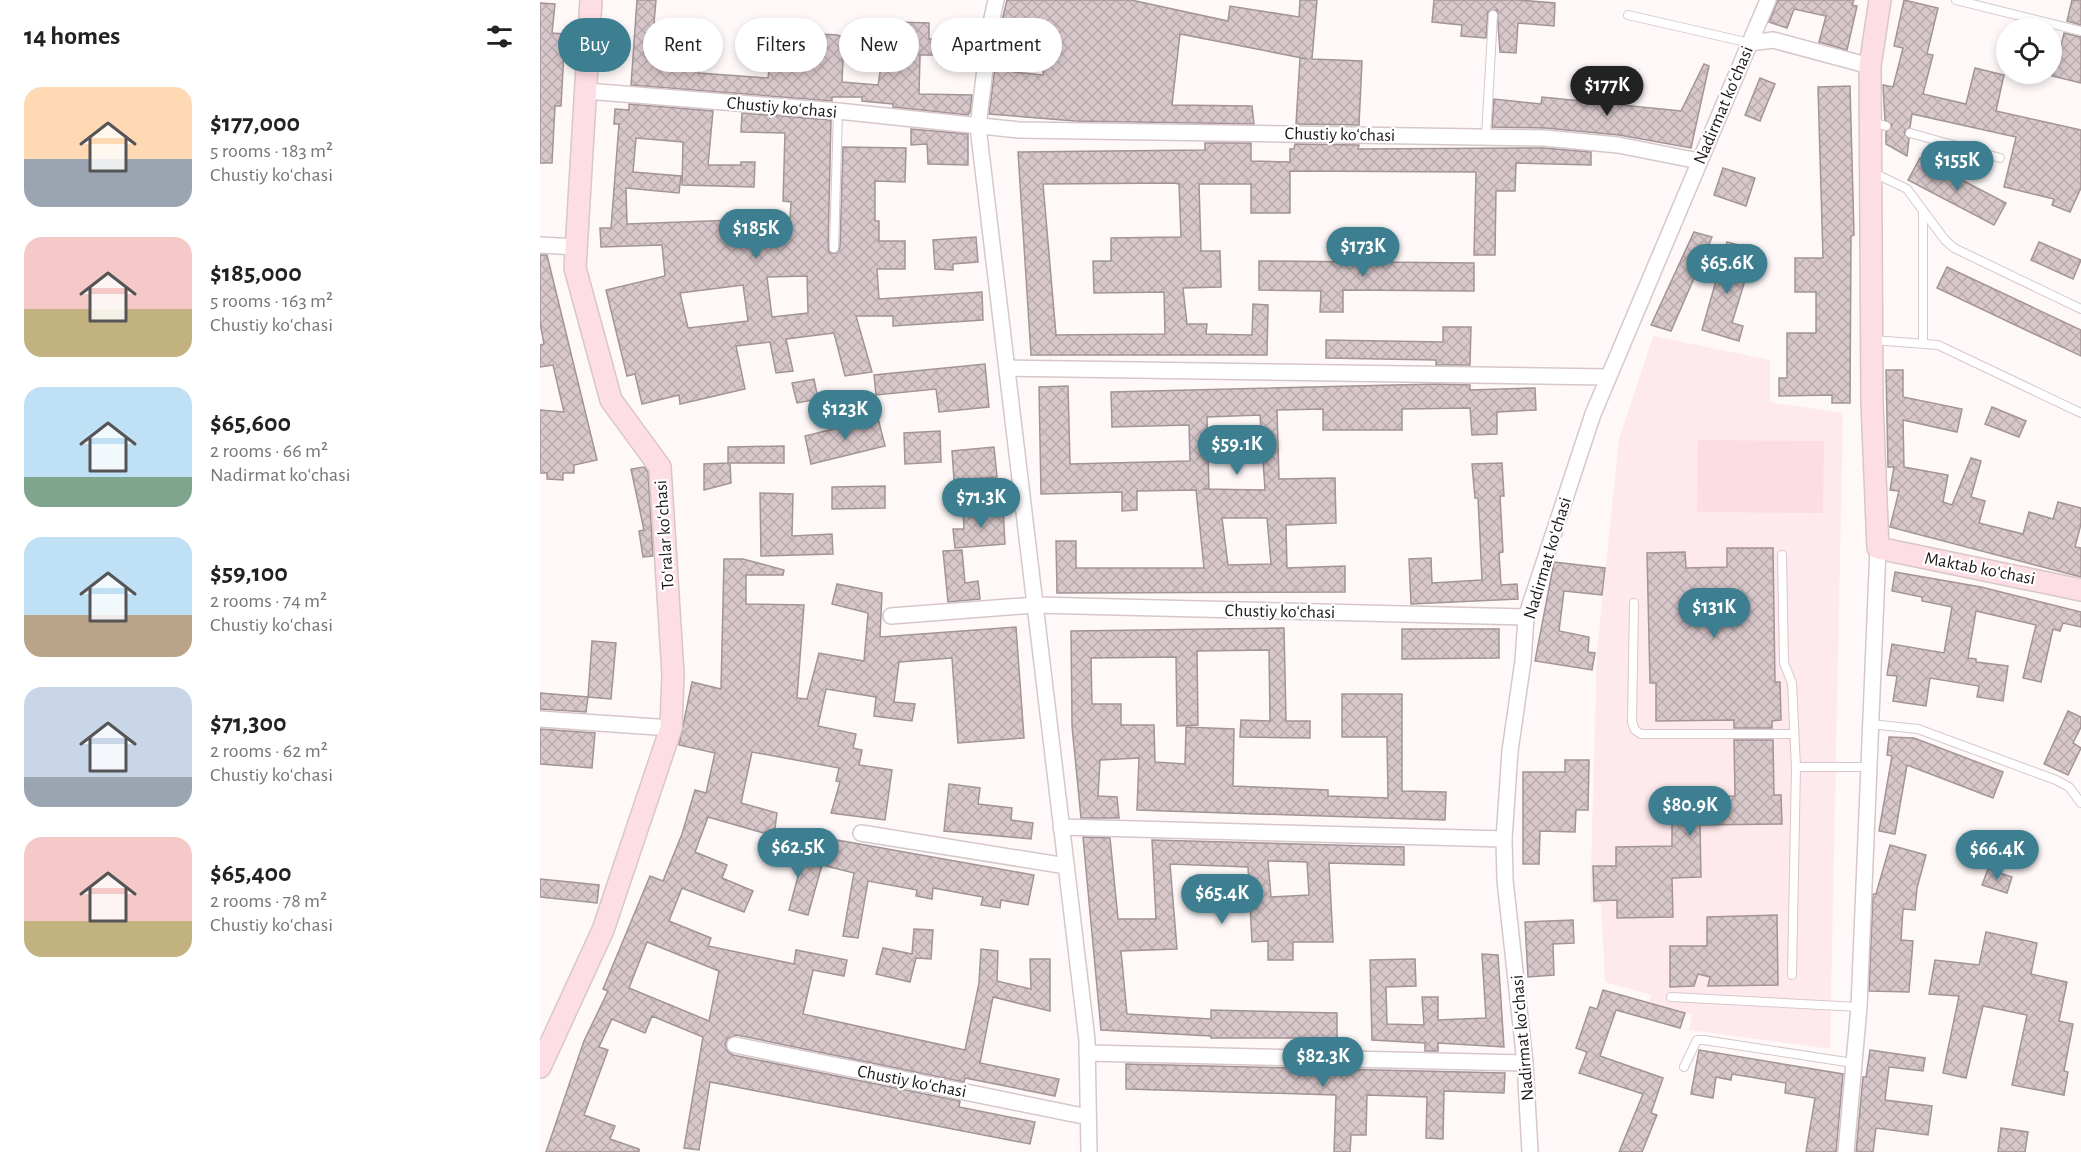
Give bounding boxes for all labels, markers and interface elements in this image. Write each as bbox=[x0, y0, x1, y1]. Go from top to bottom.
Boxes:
chip: Buy bbox=[558, 18, 631, 72]
chip: Rent bbox=[643, 18, 723, 72]
chip: Filters bbox=[735, 18, 827, 72]
chip: New bbox=[839, 18, 919, 72]
chip: Apartment bbox=[931, 18, 1062, 72]
map controls bbox=[1996, 18, 2062, 84]
button: locate bbox=[1996, 18, 2062, 84]
icon: filters bbox=[483, 20, 516, 53]
text: 14 homes bbox=[24, 23, 120, 49]
street label: Nadirmat koʻchasi bbox=[1691, 44, 1757, 167]
pin: $177K bbox=[1565, 66, 1649, 117]
text: $177K bbox=[1584, 75, 1630, 95]
street label: Chustiy koʻchasi bbox=[726, 94, 838, 122]
text: $177,000 bbox=[210, 110, 300, 136]
icon: home bbox=[72, 111, 144, 183]
street label: Chustiy koʻchasi bbox=[1284, 125, 1395, 145]
text: 5 rooms · 183 m² bbox=[210, 141, 333, 161]
pin: $155K bbox=[1915, 141, 1999, 192]
text: $155K bbox=[1934, 150, 1980, 170]
text: Chustiy koʻchasi bbox=[210, 165, 333, 185]
pin: $185K bbox=[714, 209, 798, 260]
text: $185K bbox=[733, 218, 779, 238]
pin: $173K bbox=[1321, 227, 1405, 278]
text: $173K bbox=[1340, 236, 1386, 256]
pin: $65.6K bbox=[1678, 244, 1776, 295]
text: $65.6K bbox=[1700, 253, 1754, 273]
text: $185,000 bbox=[210, 260, 302, 286]
icon: home bbox=[72, 261, 144, 333]
text: 5 rooms · 163 m² bbox=[210, 291, 333, 311]
text: Chustiy koʻchasi bbox=[210, 315, 333, 335]
pin: $123K bbox=[803, 390, 887, 441]
text: $123K bbox=[822, 399, 868, 419]
text: $65,600 bbox=[210, 410, 291, 436]
icon: home bbox=[72, 411, 144, 483]
pin: $59.1K bbox=[1188, 425, 1286, 476]
text: $59.1K bbox=[1212, 434, 1262, 454]
text: 2 rooms · 66 m² bbox=[210, 441, 328, 461]
text: Nadirmat koʻchasi bbox=[210, 465, 351, 485]
pin: $71.3K bbox=[932, 478, 1030, 529]
street label: Toʻralar koʻchasi bbox=[652, 479, 678, 591]
text: $71.3K bbox=[956, 487, 1006, 507]
street label: Nadirmat koʻchasi bbox=[1521, 495, 1575, 621]
street label: Maktab koʻchasi bbox=[1923, 549, 2037, 589]
text: $59,100 bbox=[210, 560, 288, 586]
icon: home bbox=[72, 561, 144, 633]
pin: $131K bbox=[1672, 588, 1756, 639]
text: 2 rooms · 74 m² bbox=[210, 591, 327, 611]
text: $131K bbox=[1692, 597, 1736, 617]
street label: Chustiy koʻchasi bbox=[1224, 602, 1335, 622]
text: Chustiy koʻchasi bbox=[210, 615, 333, 635]
text: $71,300 bbox=[210, 710, 287, 736]
icon: home bbox=[72, 711, 144, 783]
text: 2 rooms · 62 m² bbox=[210, 741, 328, 761]
text: Chustiy koʻchasi bbox=[210, 765, 333, 785]
pin: $80.9K bbox=[1641, 786, 1739, 837]
text: $80.9K bbox=[1662, 795, 1718, 815]
pin: $62.5K bbox=[749, 828, 847, 879]
pin: $66.4K bbox=[1948, 830, 2046, 881]
text: $62.5K bbox=[772, 837, 824, 857]
text: $66.4K bbox=[1970, 839, 2024, 859]
text: $65,400 bbox=[210, 860, 292, 886]
icon: home bbox=[72, 861, 144, 933]
pin: $65.4K bbox=[1173, 874, 1271, 925]
text: $65.4K bbox=[1195, 883, 1249, 903]
text: 2 rooms · 78 m² bbox=[210, 891, 327, 911]
text: Chustiy koʻchasi bbox=[210, 915, 333, 935]
street label: Nadirmat koʻchasi bbox=[1509, 974, 1537, 1102]
pin: $82.3K bbox=[1274, 1037, 1372, 1088]
text: $82.3K bbox=[1296, 1046, 1350, 1066]
street label: Chustiy koʻchasi bbox=[856, 1063, 968, 1101]

